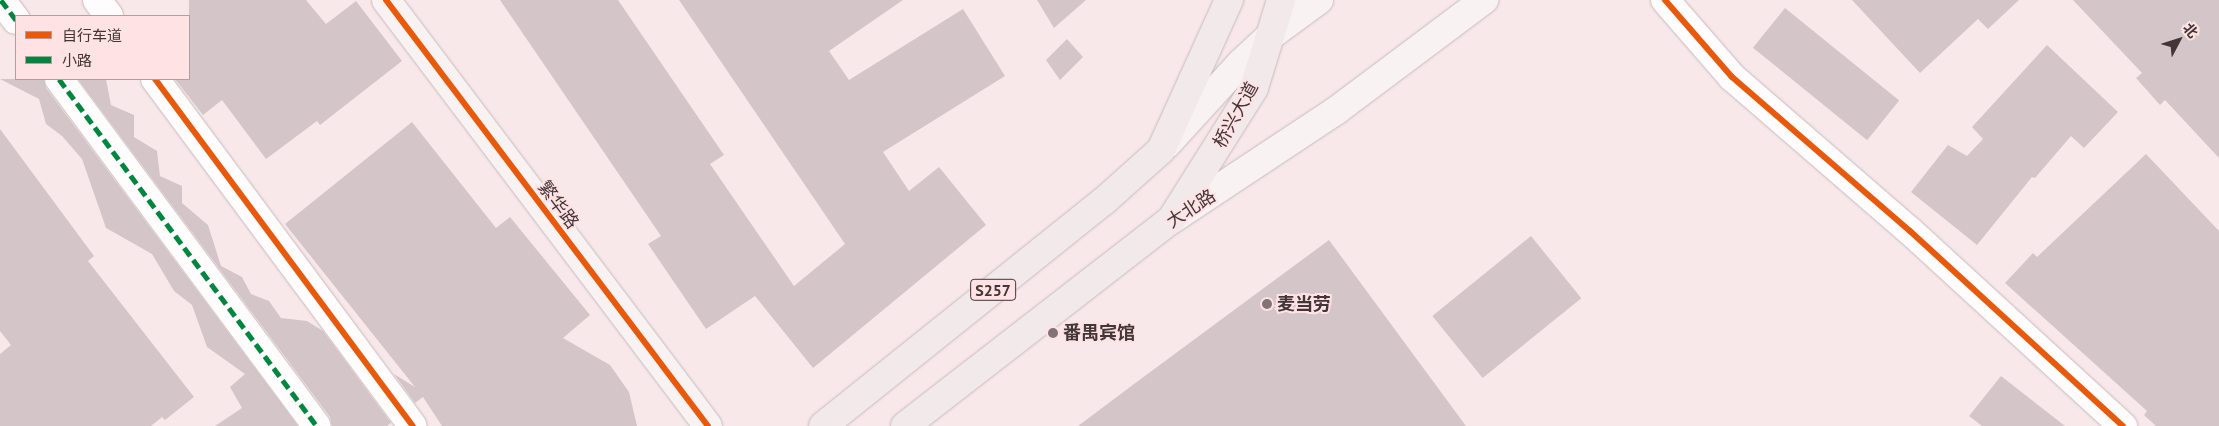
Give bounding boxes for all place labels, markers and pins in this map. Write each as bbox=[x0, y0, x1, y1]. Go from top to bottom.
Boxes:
place label: 麦当劳 bbox=[1277, 293, 1331, 315]
marker: 麦当劳 bbox=[1261, 298, 1273, 310]
place label: 番禺宾馆 bbox=[1063, 322, 1135, 344]
marker: 番禺宾馆 bbox=[1047, 327, 1059, 339]

